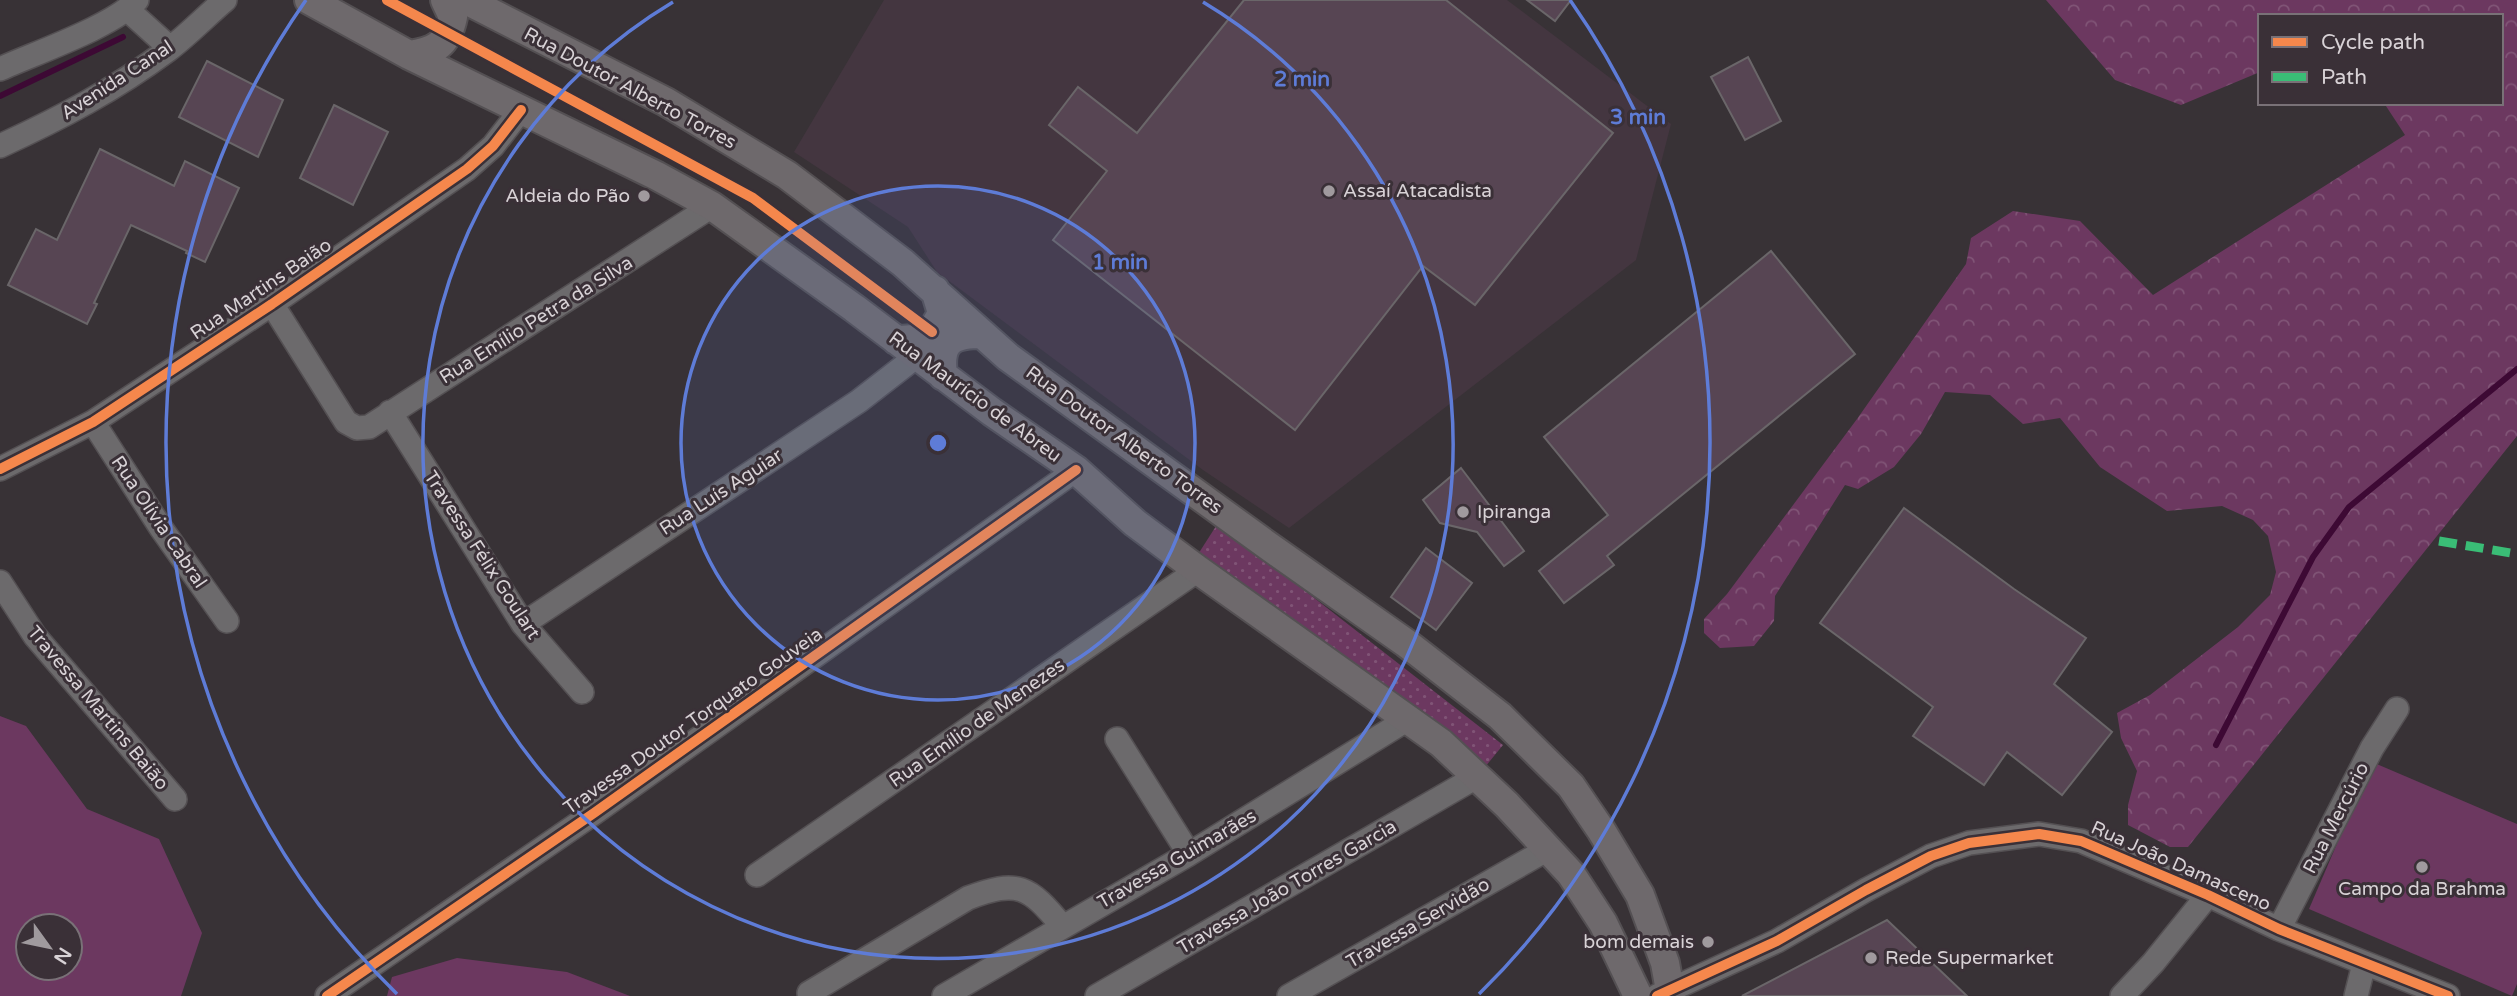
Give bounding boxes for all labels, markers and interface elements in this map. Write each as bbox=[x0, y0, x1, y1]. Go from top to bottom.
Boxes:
legend bbox=[2258, 14, 2503, 105]
street label: Rua Doutor Alberto Torres bbox=[520, 23, 740, 153]
text: Cycle path bbox=[2321, 30, 2425, 55]
street label: Avenida Canal bbox=[57, 36, 177, 124]
text: Path bbox=[2321, 65, 2367, 90]
text: 2 min bbox=[1274, 67, 1330, 92]
text: 3 min bbox=[1610, 105, 1666, 130]
place label: Assaí Atacadista bbox=[1343, 180, 1492, 202]
marker: Assaí Atacadista bbox=[1321, 183, 1337, 199]
place label: Aldeia do Pão bbox=[505, 185, 630, 207]
marker: Aldeia do Pão bbox=[636, 188, 652, 204]
street label: Rua Martins Baião bbox=[186, 234, 336, 344]
text: 1 min bbox=[1092, 250, 1148, 275]
street label: Rua Emílio Petra da Silva bbox=[435, 251, 637, 389]
street label: Rua Maurício de Abreu bbox=[885, 327, 1065, 467]
street label: Rua Doutor Alberto Torres bbox=[1022, 361, 1226, 519]
centre of rings bbox=[926, 431, 950, 455]
street label: Rua Luís Aguiar bbox=[655, 444, 787, 540]
street label: Rua Olívia Cabral bbox=[107, 452, 211, 592]
street label: Travessa Félix Goulart bbox=[419, 467, 545, 643]
place label: Ipiranga bbox=[1477, 501, 1551, 523]
marker: Ipiranga bbox=[1455, 504, 1471, 520]
street label: Travessa Martins Baião bbox=[23, 621, 173, 795]
street label: Travessa Doutor Torquato Gouveia bbox=[559, 623, 827, 819]
street label: Rua Emílio de Menezes bbox=[885, 654, 1069, 792]
street label: Rua Mercúrio bbox=[2299, 759, 2373, 877]
street label: Travessa Guimarães bbox=[1094, 805, 1260, 913]
street label: Travessa João Torres Garcia bbox=[1174, 815, 1400, 959]
street label: Rua João Damasceno bbox=[2088, 816, 2274, 916]
marker: Campo da Brahma bbox=[2414, 859, 2430, 875]
street label: Travessa Servidão bbox=[1343, 873, 1493, 973]
place label: Campo da Brahma bbox=[2338, 878, 2506, 900]
north arrow bbox=[14, 912, 84, 982]
place label: bom demais bbox=[1583, 931, 1694, 953]
marker: bom demais bbox=[1700, 934, 1716, 950]
text: N bbox=[49, 943, 76, 968]
place label: Rede Supermarket bbox=[1885, 947, 2054, 969]
marker: Rede Supermarket bbox=[1863, 950, 1879, 966]

